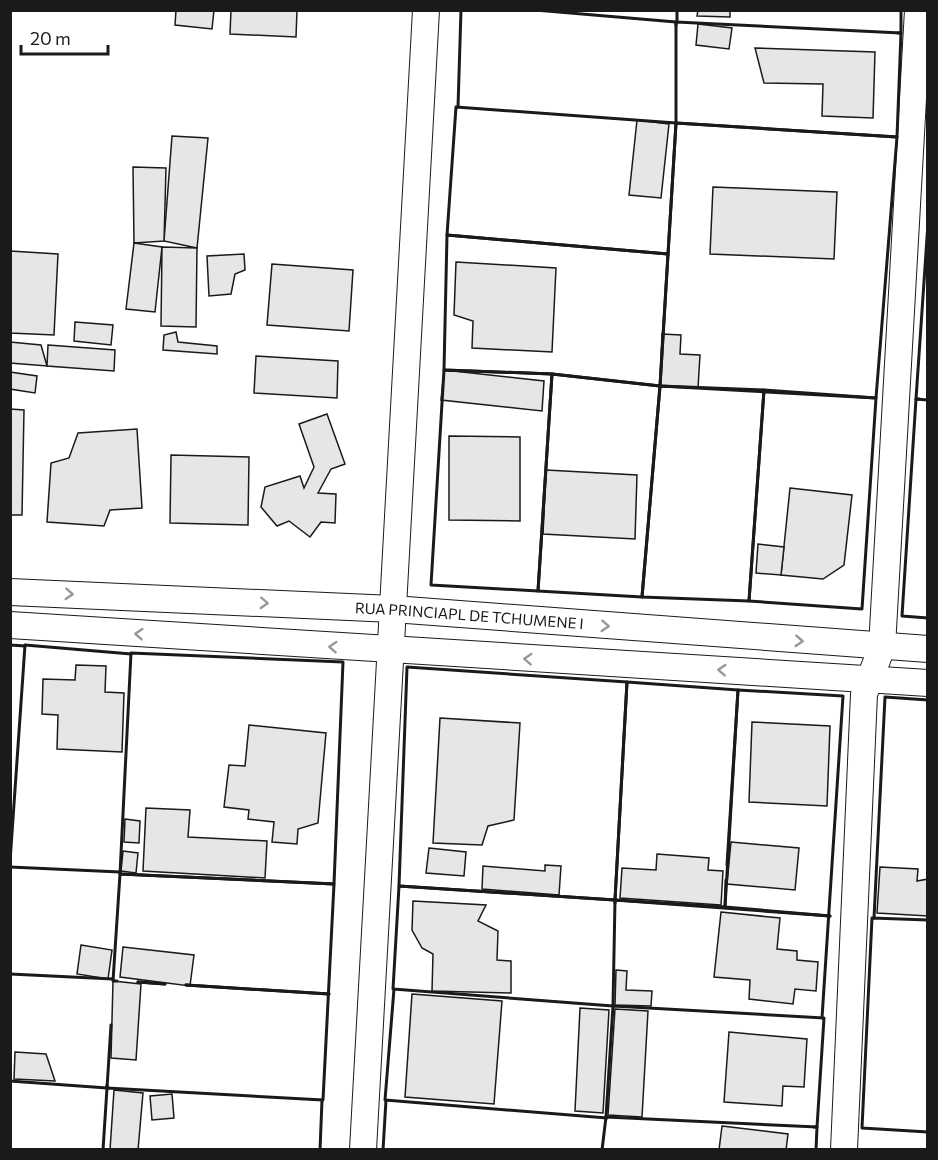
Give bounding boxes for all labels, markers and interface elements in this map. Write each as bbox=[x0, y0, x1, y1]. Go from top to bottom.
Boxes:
scale bar bbox=[21, 18, 108, 56]
text: 20 m bbox=[30, 27, 71, 49]
one-way arrow bbox=[64, 588, 73, 601]
one-way arrow bbox=[259, 597, 268, 610]
street label: RUA PRINCIAPL DE TCHUMENE I bbox=[355, 598, 584, 632]
one-way arrow bbox=[600, 619, 609, 632]
one-way arrow bbox=[134, 628, 143, 641]
one-way arrow bbox=[795, 634, 804, 647]
one-way arrow bbox=[329, 641, 338, 654]
one-way arrow bbox=[523, 653, 532, 666]
one-way arrow bbox=[718, 664, 727, 677]

